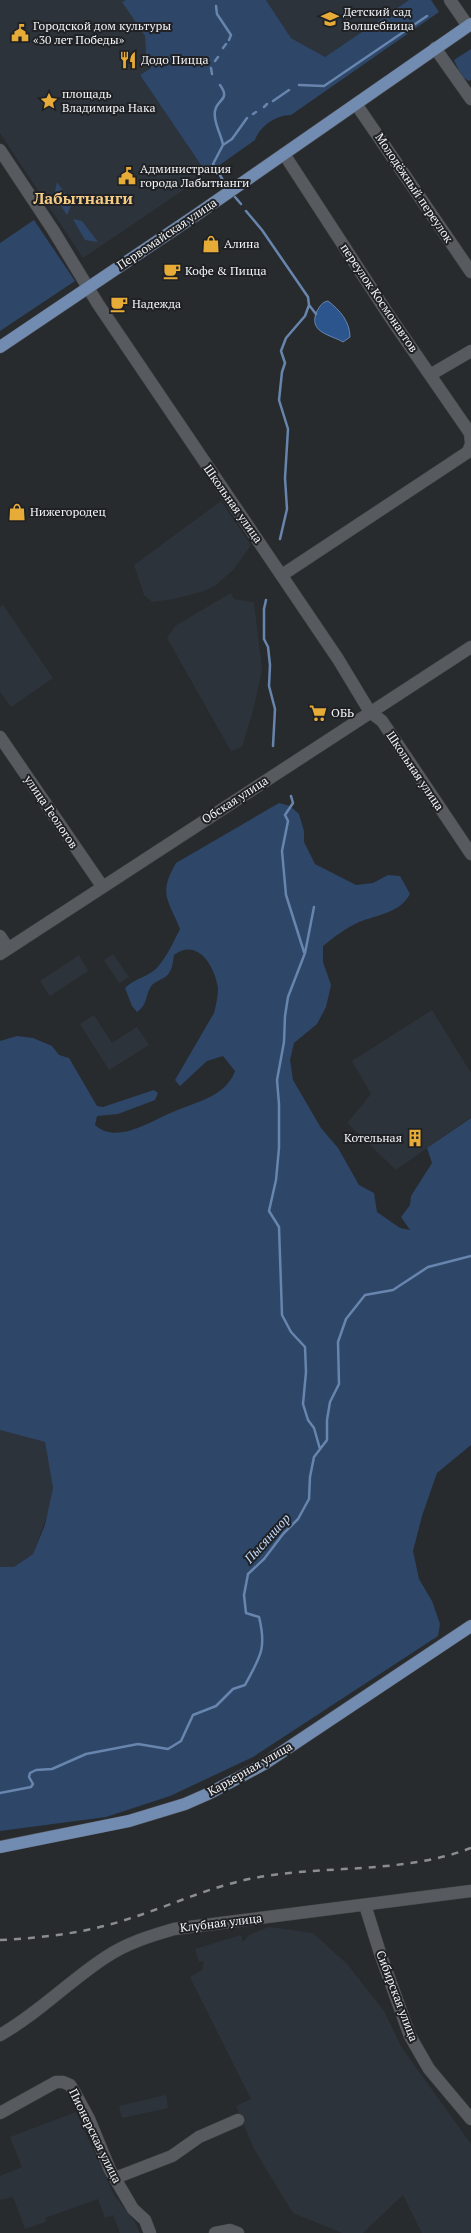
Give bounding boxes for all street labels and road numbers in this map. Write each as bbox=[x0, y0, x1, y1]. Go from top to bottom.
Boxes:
street label: Молодёжный переулок bbox=[372, 130, 457, 246]
street label: Первомайская улица bbox=[114, 195, 219, 273]
street label: переулок Космонавтов bbox=[337, 240, 421, 355]
street label: Школьная улица bbox=[201, 462, 266, 546]
street label: Школьная улица bbox=[383, 728, 447, 813]
street label: улица Геологов bbox=[21, 771, 81, 851]
street label: Обская улица bbox=[199, 773, 271, 827]
street label: Карьерная улица bbox=[205, 1738, 295, 1799]
street label: Клубная улица bbox=[179, 1910, 263, 1935]
street label: Сибирская улица bbox=[373, 1948, 422, 2043]
street label: Пионерская улица bbox=[66, 2086, 125, 2185]

